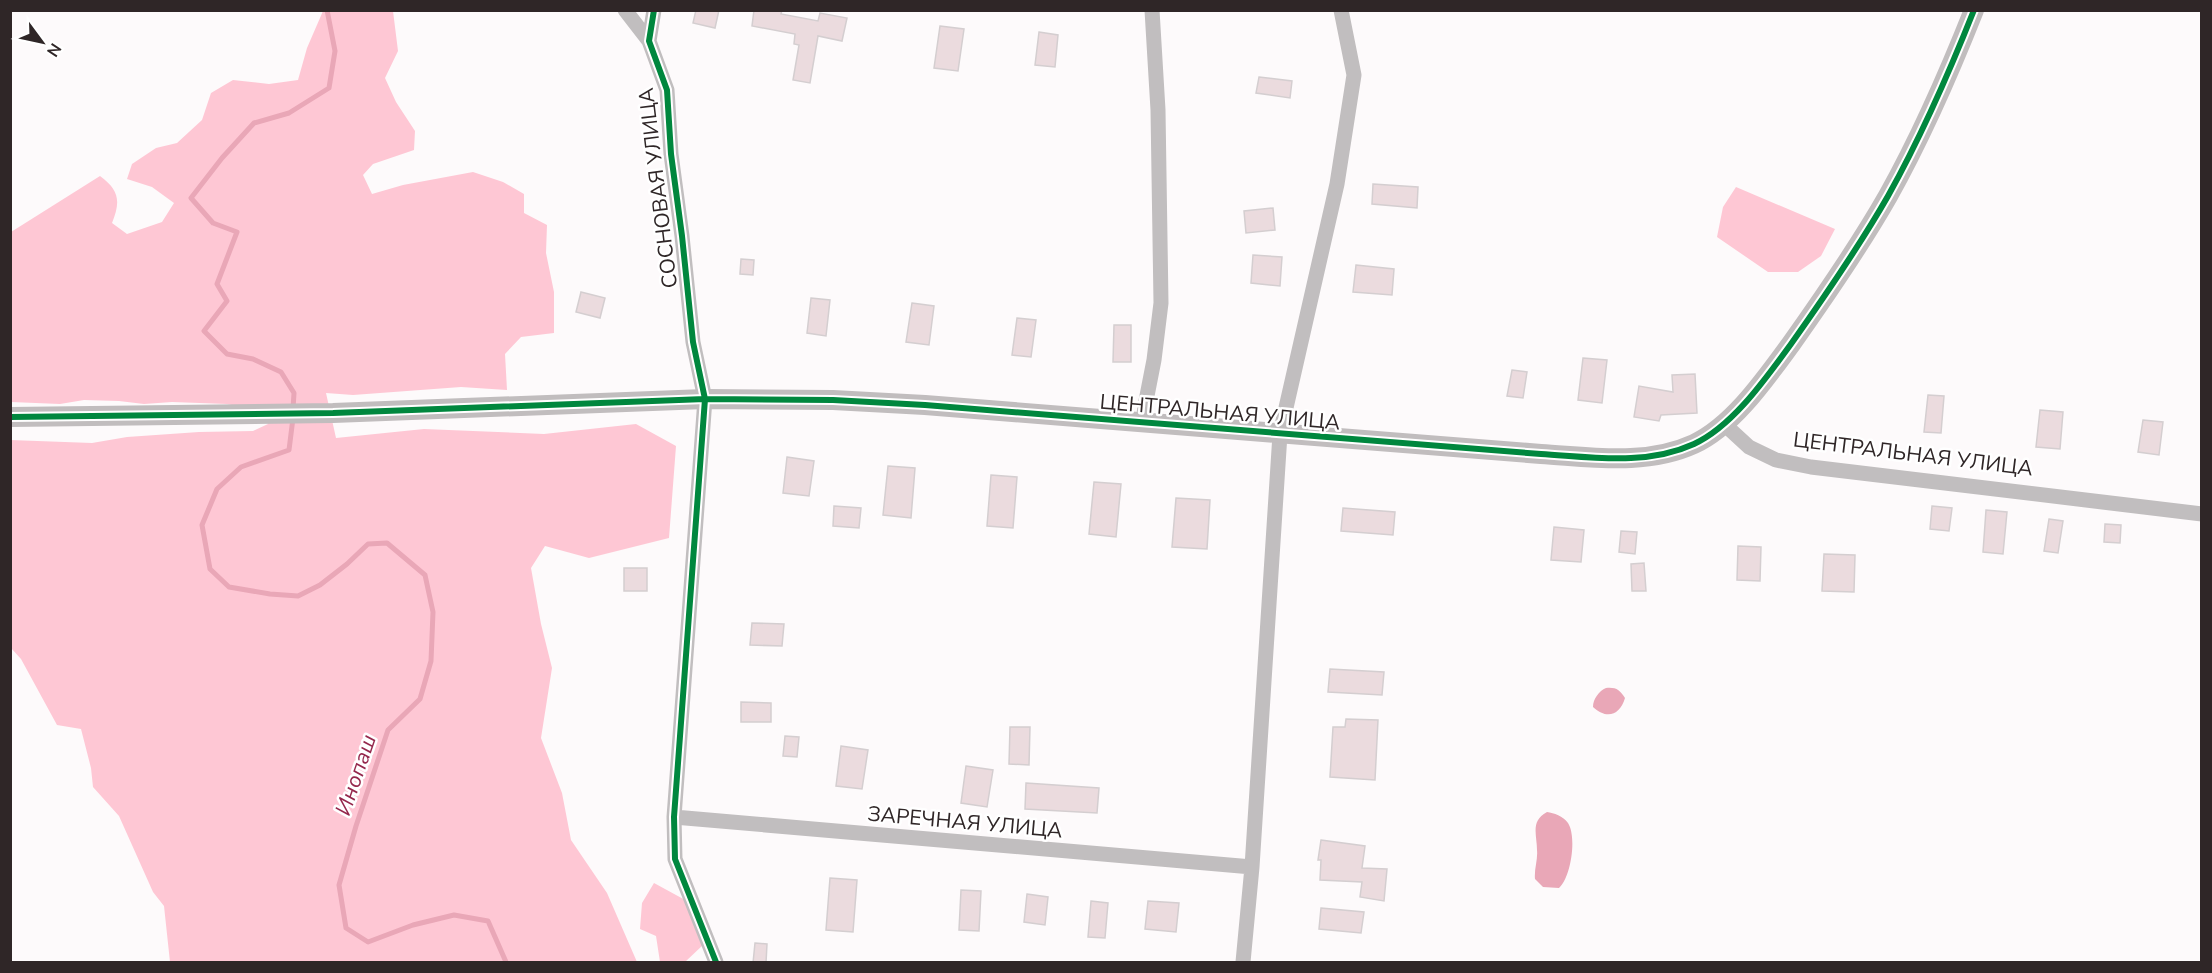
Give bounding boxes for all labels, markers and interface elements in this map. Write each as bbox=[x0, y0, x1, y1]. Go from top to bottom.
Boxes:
north arrow bbox=[12, 12, 72, 72]
text: N bbox=[41, 39, 66, 61]
street label: СОСНОВАЯ УЛИЦА bbox=[632, 86, 684, 290]
street label: ЦЕНТРАЛЬНАЯ УЛИЦА bbox=[1099, 388, 1341, 436]
street label: ЦЕНТРАЛЬНАЯ УЛИЦА bbox=[1792, 425, 2034, 483]
water label: Инопаш bbox=[328, 730, 384, 820]
street label: ЗАРЕЧНАЯ УЛИЦА bbox=[866, 800, 1064, 844]

